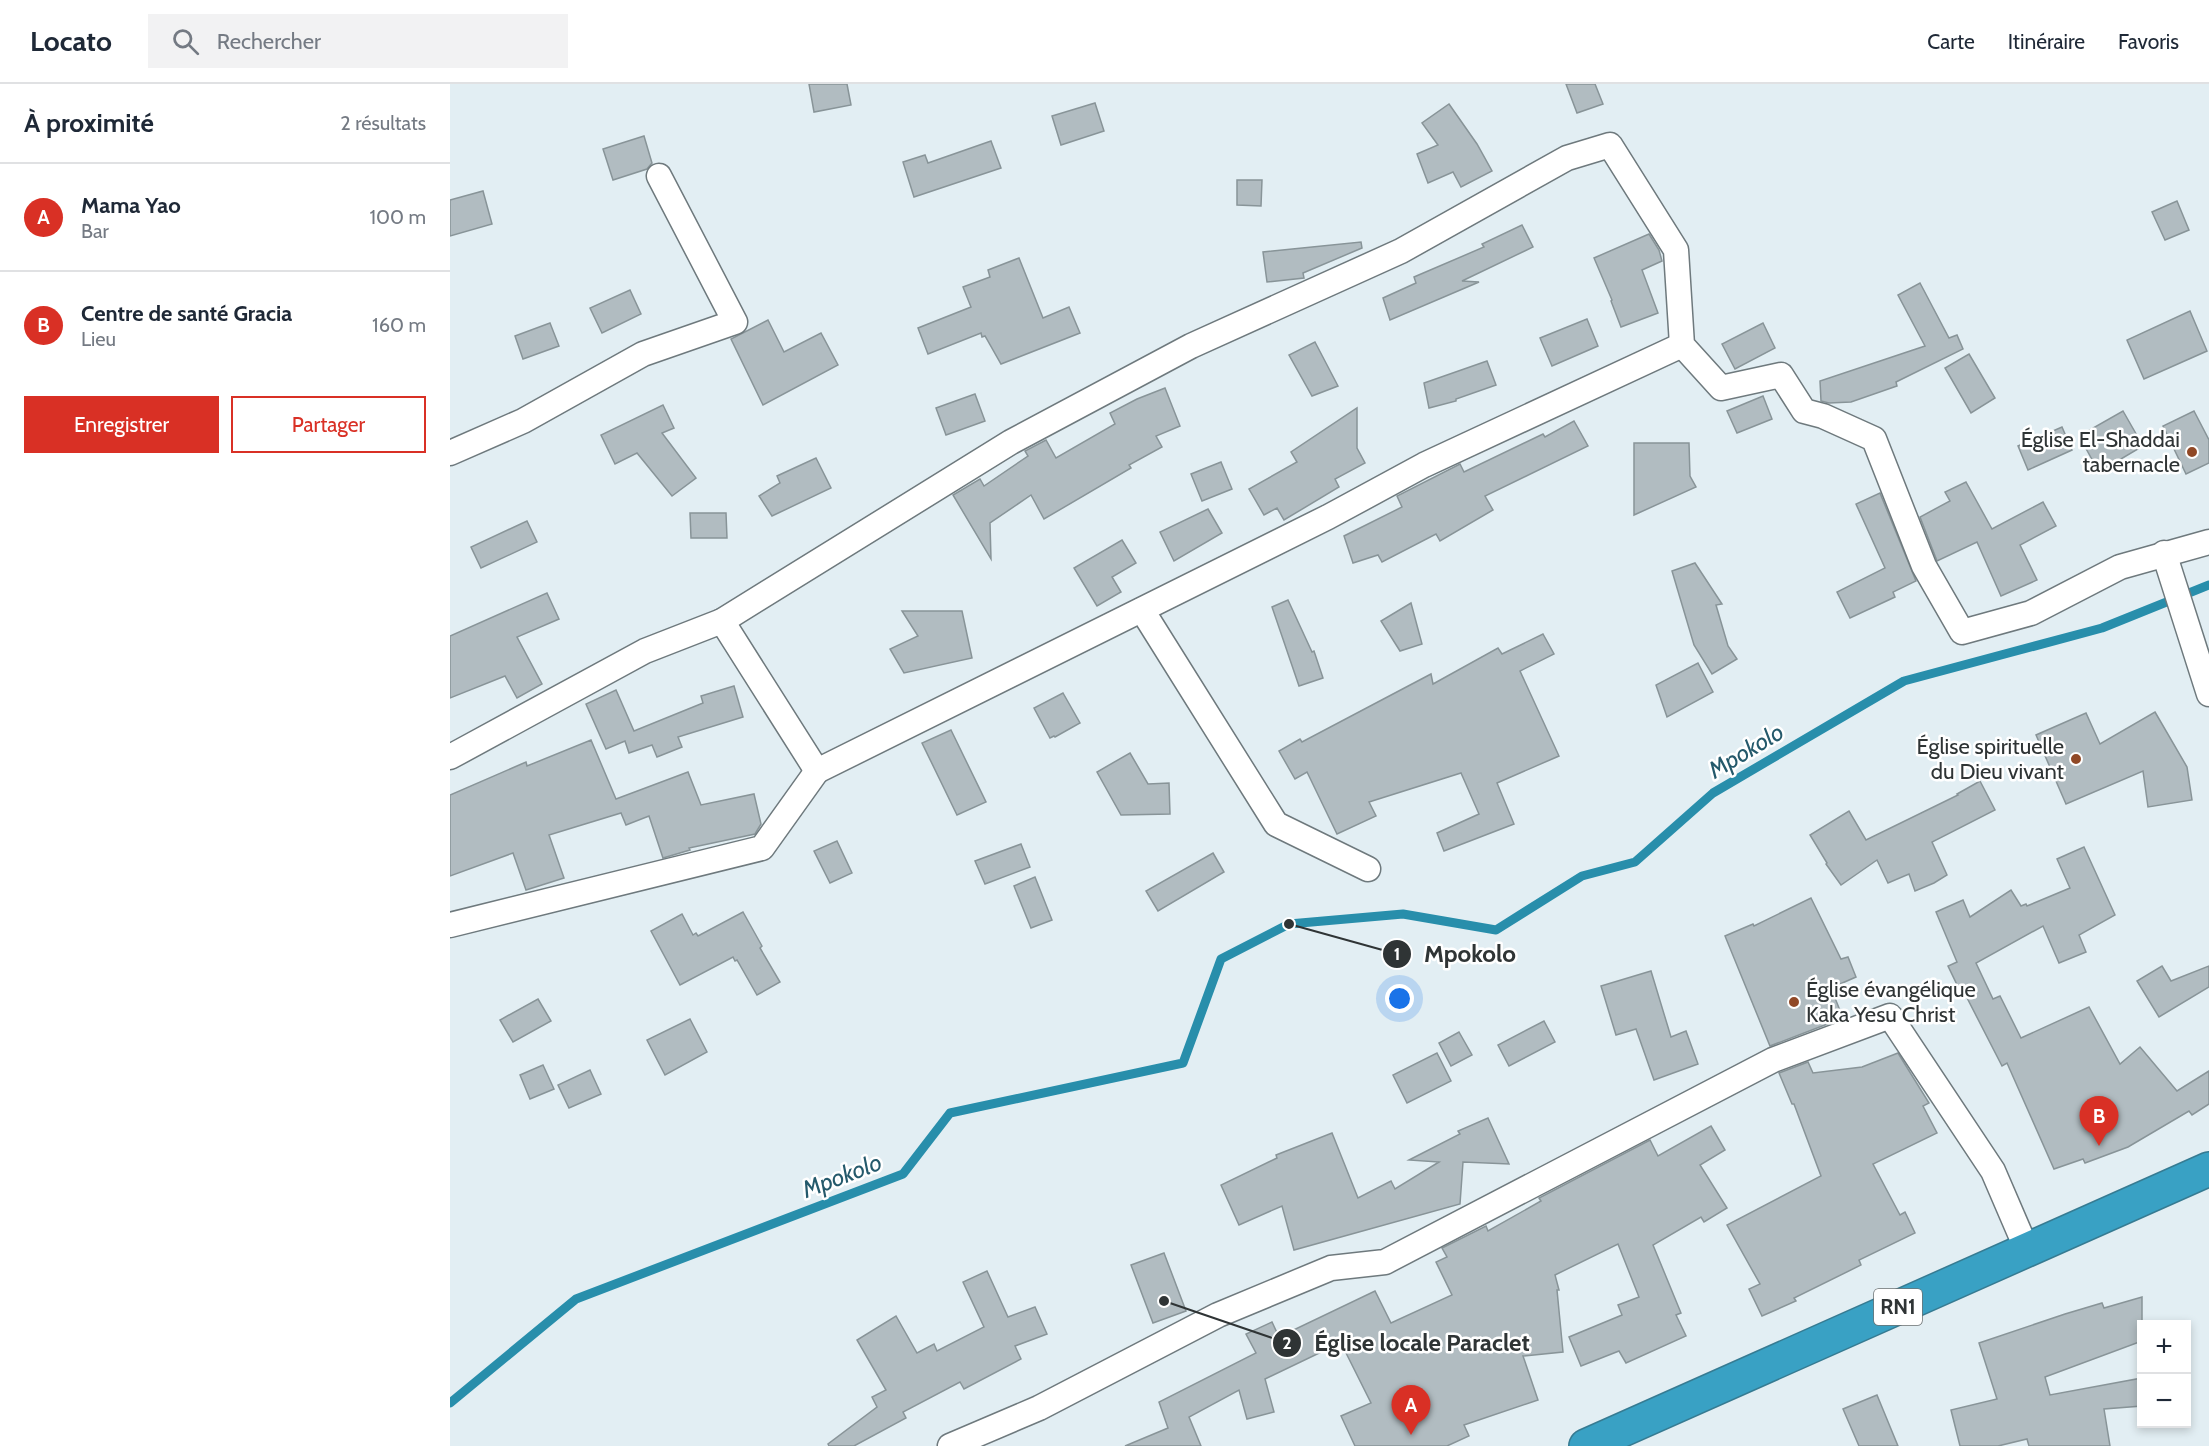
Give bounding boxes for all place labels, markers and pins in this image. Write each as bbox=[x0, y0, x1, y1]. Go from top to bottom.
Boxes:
place label: Église El-Shaddai tabernacle bbox=[2021, 426, 2180, 478]
marker: Église El-Shaddai tabernacle bbox=[2185, 445, 2199, 459]
place label: Église spirituelle du Dieu vivant bbox=[1917, 733, 2065, 785]
marker: Église spirituelle du Dieu vivant bbox=[2069, 752, 2083, 766]
callout: Mpokolo bbox=[1382, 933, 1528, 975]
place label: Église évangélique Kaka Yesu Christ bbox=[1806, 976, 1976, 1028]
marker: Église évangélique Kaka Yesu Christ bbox=[1787, 995, 1801, 1009]
pin: B bbox=[2080, 1096, 2118, 1146]
callout: Église locale Paraclet bbox=[1272, 1322, 1542, 1364]
pin: A bbox=[1392, 1386, 1430, 1435]

